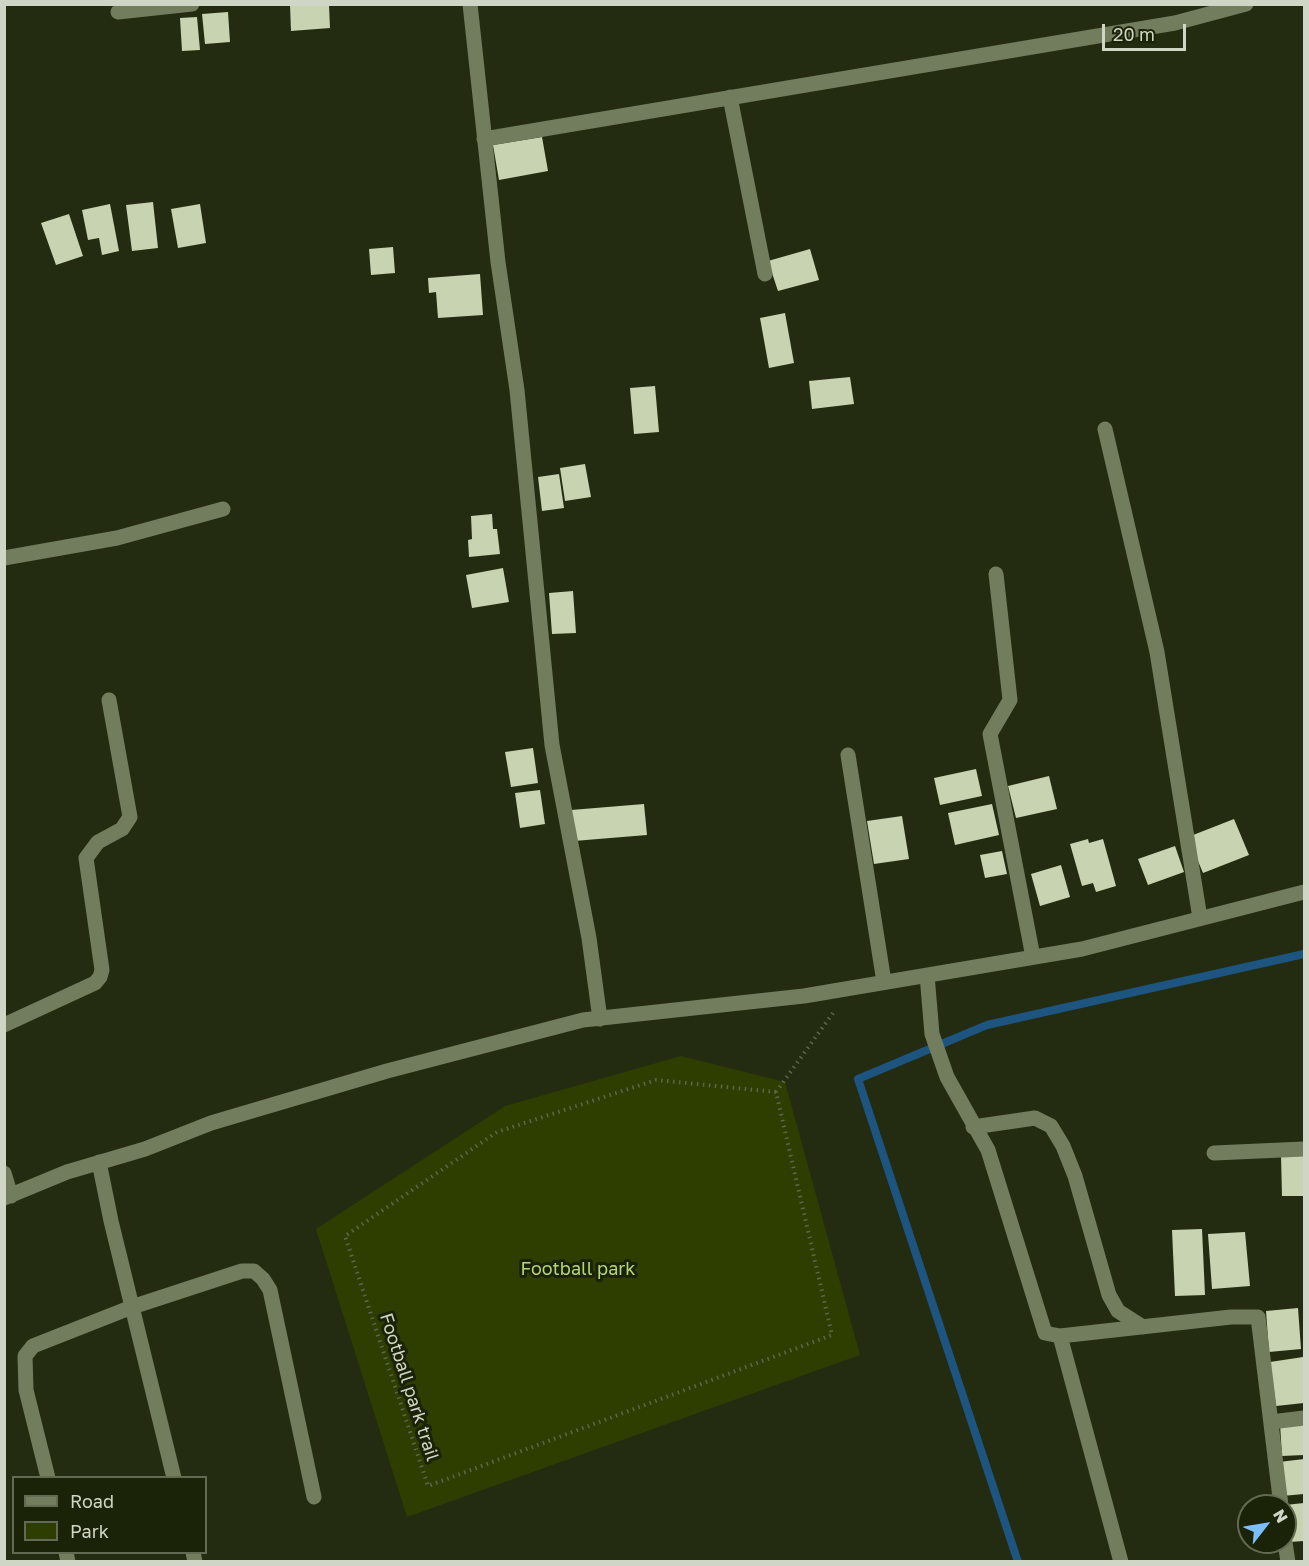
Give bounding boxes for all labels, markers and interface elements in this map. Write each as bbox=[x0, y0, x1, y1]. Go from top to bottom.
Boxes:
scale bar bbox=[1105, 12, 1189, 50]
text: 20 m bbox=[1113, 23, 1155, 45]
park label: Football park bbox=[520, 1258, 636, 1280]
street label: Football park trail bbox=[375, 1310, 443, 1464]
legend bbox=[12, 1476, 207, 1554]
text: Road bbox=[70, 1490, 114, 1512]
north arrow bbox=[1237, 1494, 1297, 1554]
text: N bbox=[1269, 1505, 1292, 1526]
text: Park bbox=[70, 1520, 109, 1542]

